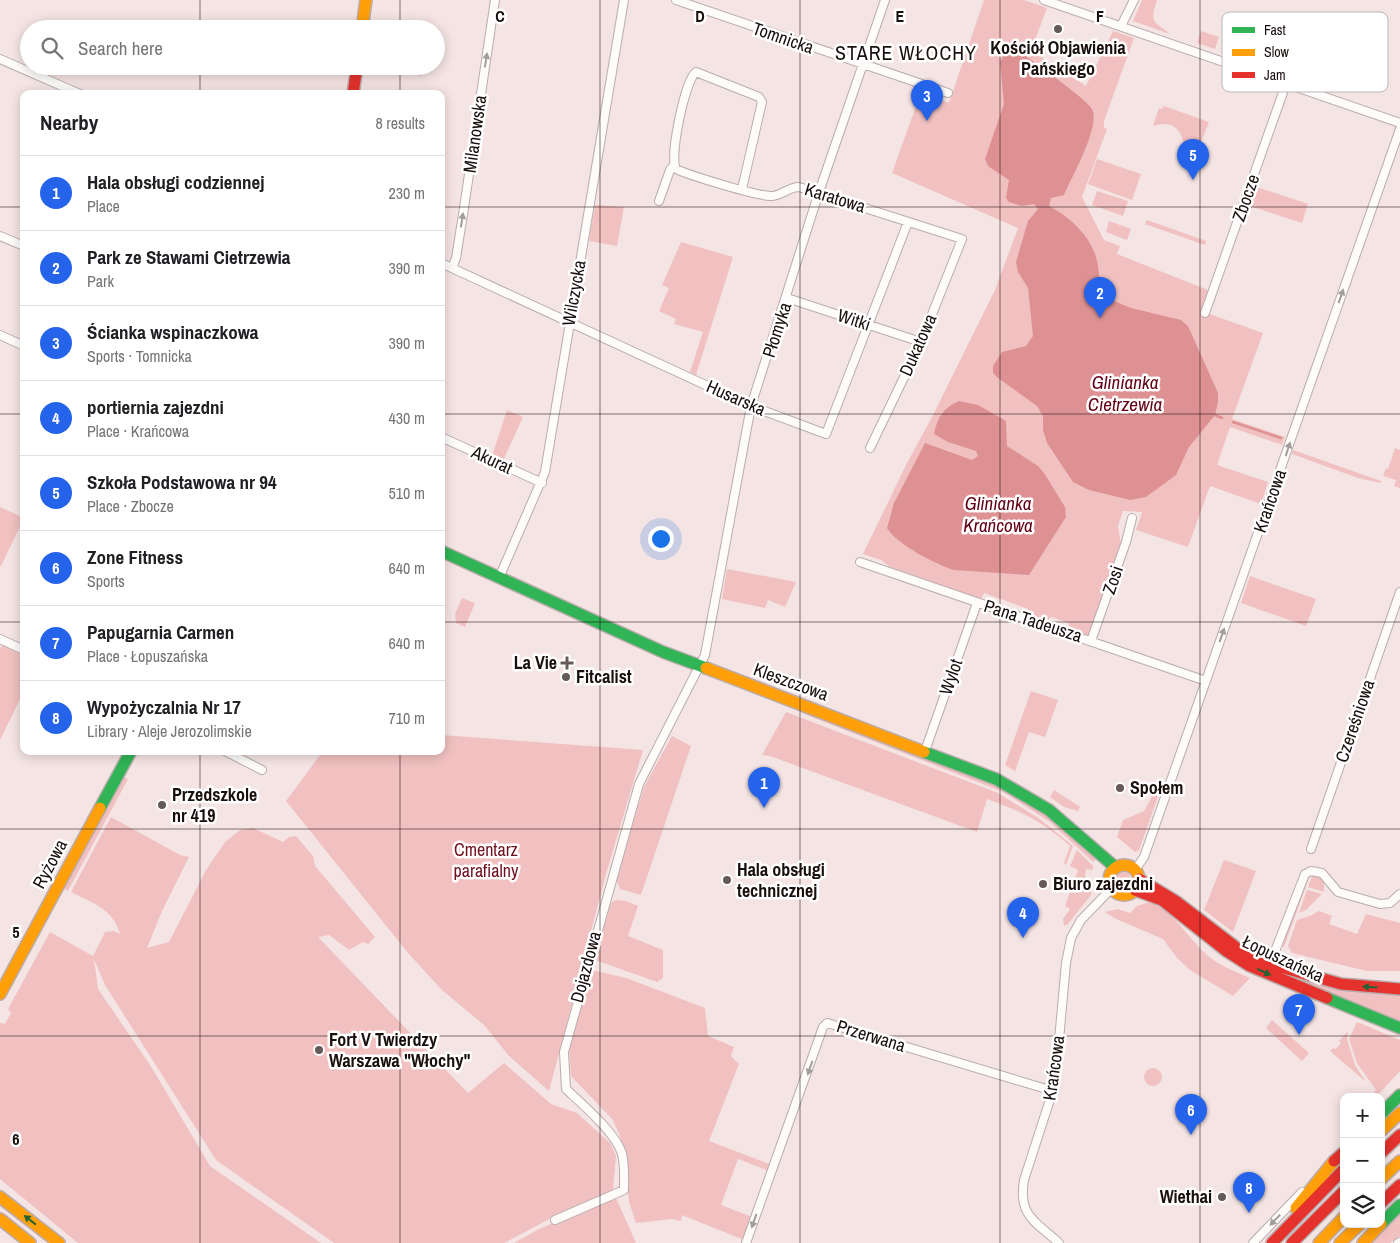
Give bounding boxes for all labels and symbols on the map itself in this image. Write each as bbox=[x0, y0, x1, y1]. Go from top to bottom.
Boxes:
text: C bbox=[495, 5, 505, 27]
text: D bbox=[695, 5, 705, 27]
text: E bbox=[896, 5, 905, 27]
text: F bbox=[1096, 5, 1104, 27]
legend bbox=[1222, 12, 1388, 92]
street label: Tomnicka bbox=[749, 15, 817, 60]
text: Fast bbox=[1264, 21, 1286, 39]
marker: Kościół Objawienia Pańskiego bbox=[1052, 23, 1064, 35]
place label: Kościół Objawienia Pańskiego bbox=[990, 35, 1126, 81]
district label: STARE WŁOCHY bbox=[835, 39, 977, 66]
text: Slow bbox=[1264, 43, 1290, 61]
one-way arrow bbox=[482, 51, 490, 67]
text: Jam bbox=[1264, 66, 1286, 84]
pin: 3 bbox=[911, 80, 943, 121]
street label: Milanowska bbox=[457, 94, 492, 174]
pin: 5 bbox=[1177, 139, 1209, 180]
street label: Zbocze bbox=[1226, 171, 1265, 225]
street label: Karatowa bbox=[802, 176, 869, 219]
one-way arrow bbox=[459, 212, 467, 228]
street label: Wilczycka bbox=[555, 258, 592, 328]
pin: 2 bbox=[1084, 277, 1116, 318]
one-way arrow bbox=[1338, 288, 1345, 303]
street label: Płomyka bbox=[756, 299, 797, 361]
street label: Witki bbox=[834, 302, 874, 337]
street label: Dukatowa bbox=[893, 310, 942, 380]
water label: Glinianka Cietrzewia bbox=[1088, 369, 1163, 417]
street label: Husarska bbox=[703, 373, 770, 422]
street label: Akurat bbox=[467, 439, 517, 480]
one-way arrow bbox=[1284, 441, 1292, 456]
street label: Krańcowa bbox=[1247, 466, 1292, 536]
water label: Glinianka Krańcowa bbox=[963, 490, 1033, 538]
your location bbox=[648, 526, 674, 552]
street label: Zosi bbox=[1096, 562, 1129, 597]
street label: Pana Tadeusza bbox=[981, 593, 1085, 648]
one-way arrow bbox=[1219, 628, 1226, 643]
place label: La Vie bbox=[514, 650, 557, 675]
street label: Wylot bbox=[933, 655, 968, 698]
street label: Kleszczowa bbox=[750, 656, 832, 707]
marker: La Vie bbox=[561, 657, 573, 669]
place label: Fitcalist bbox=[576, 664, 632, 689]
marker: Fitcalist bbox=[560, 671, 572, 683]
street label: Czereśniowa bbox=[1329, 676, 1380, 766]
pin: 1 bbox=[748, 767, 780, 808]
place label: Społem bbox=[1130, 775, 1183, 800]
place label: Przedszkole nr 419 bbox=[172, 782, 257, 828]
marker: Społem bbox=[1114, 782, 1126, 794]
marker: Przedszkole nr 419 bbox=[156, 799, 168, 811]
street label: Ryżowa bbox=[26, 835, 73, 893]
park label: Cmentarz parafialny bbox=[454, 837, 519, 883]
place label: Hala obsługi technicznej bbox=[737, 857, 825, 903]
place label: Biuro zajezdni bbox=[1053, 871, 1153, 896]
marker: Hala obsługi technicznej bbox=[721, 874, 733, 886]
marker: Biuro zajezdni bbox=[1037, 878, 1049, 890]
pin: 4 bbox=[1007, 897, 1039, 938]
text: 5 bbox=[12, 921, 20, 943]
street label: Dojazdowa bbox=[564, 928, 607, 1005]
street label: Łopuszańska bbox=[1239, 929, 1328, 988]
one-way arrow bbox=[1257, 968, 1271, 976]
one-way arrow bbox=[1362, 983, 1378, 991]
pin: 7 bbox=[1283, 994, 1315, 1035]
street label: Przerwana bbox=[834, 1013, 909, 1058]
place label: Fort V Twierdzy Warszawa "Włochy" bbox=[329, 1027, 470, 1073]
street label: Krańcowa bbox=[1037, 1034, 1070, 1102]
marker: Fort V Twierdzy Warszawa "Włochy" bbox=[313, 1044, 325, 1056]
one-way arrow bbox=[806, 1061, 814, 1076]
pin: 6 bbox=[1175, 1094, 1207, 1135]
text: 6 bbox=[12, 1128, 20, 1150]
pin: 8 bbox=[1233, 1172, 1265, 1213]
place label: Wiethai bbox=[1160, 1184, 1212, 1209]
marker: Wiethai bbox=[1216, 1191, 1228, 1203]
one-way arrow bbox=[750, 1213, 757, 1228]
one-way arrow bbox=[24, 1214, 37, 1225]
one-way arrow bbox=[1269, 1214, 1281, 1226]

